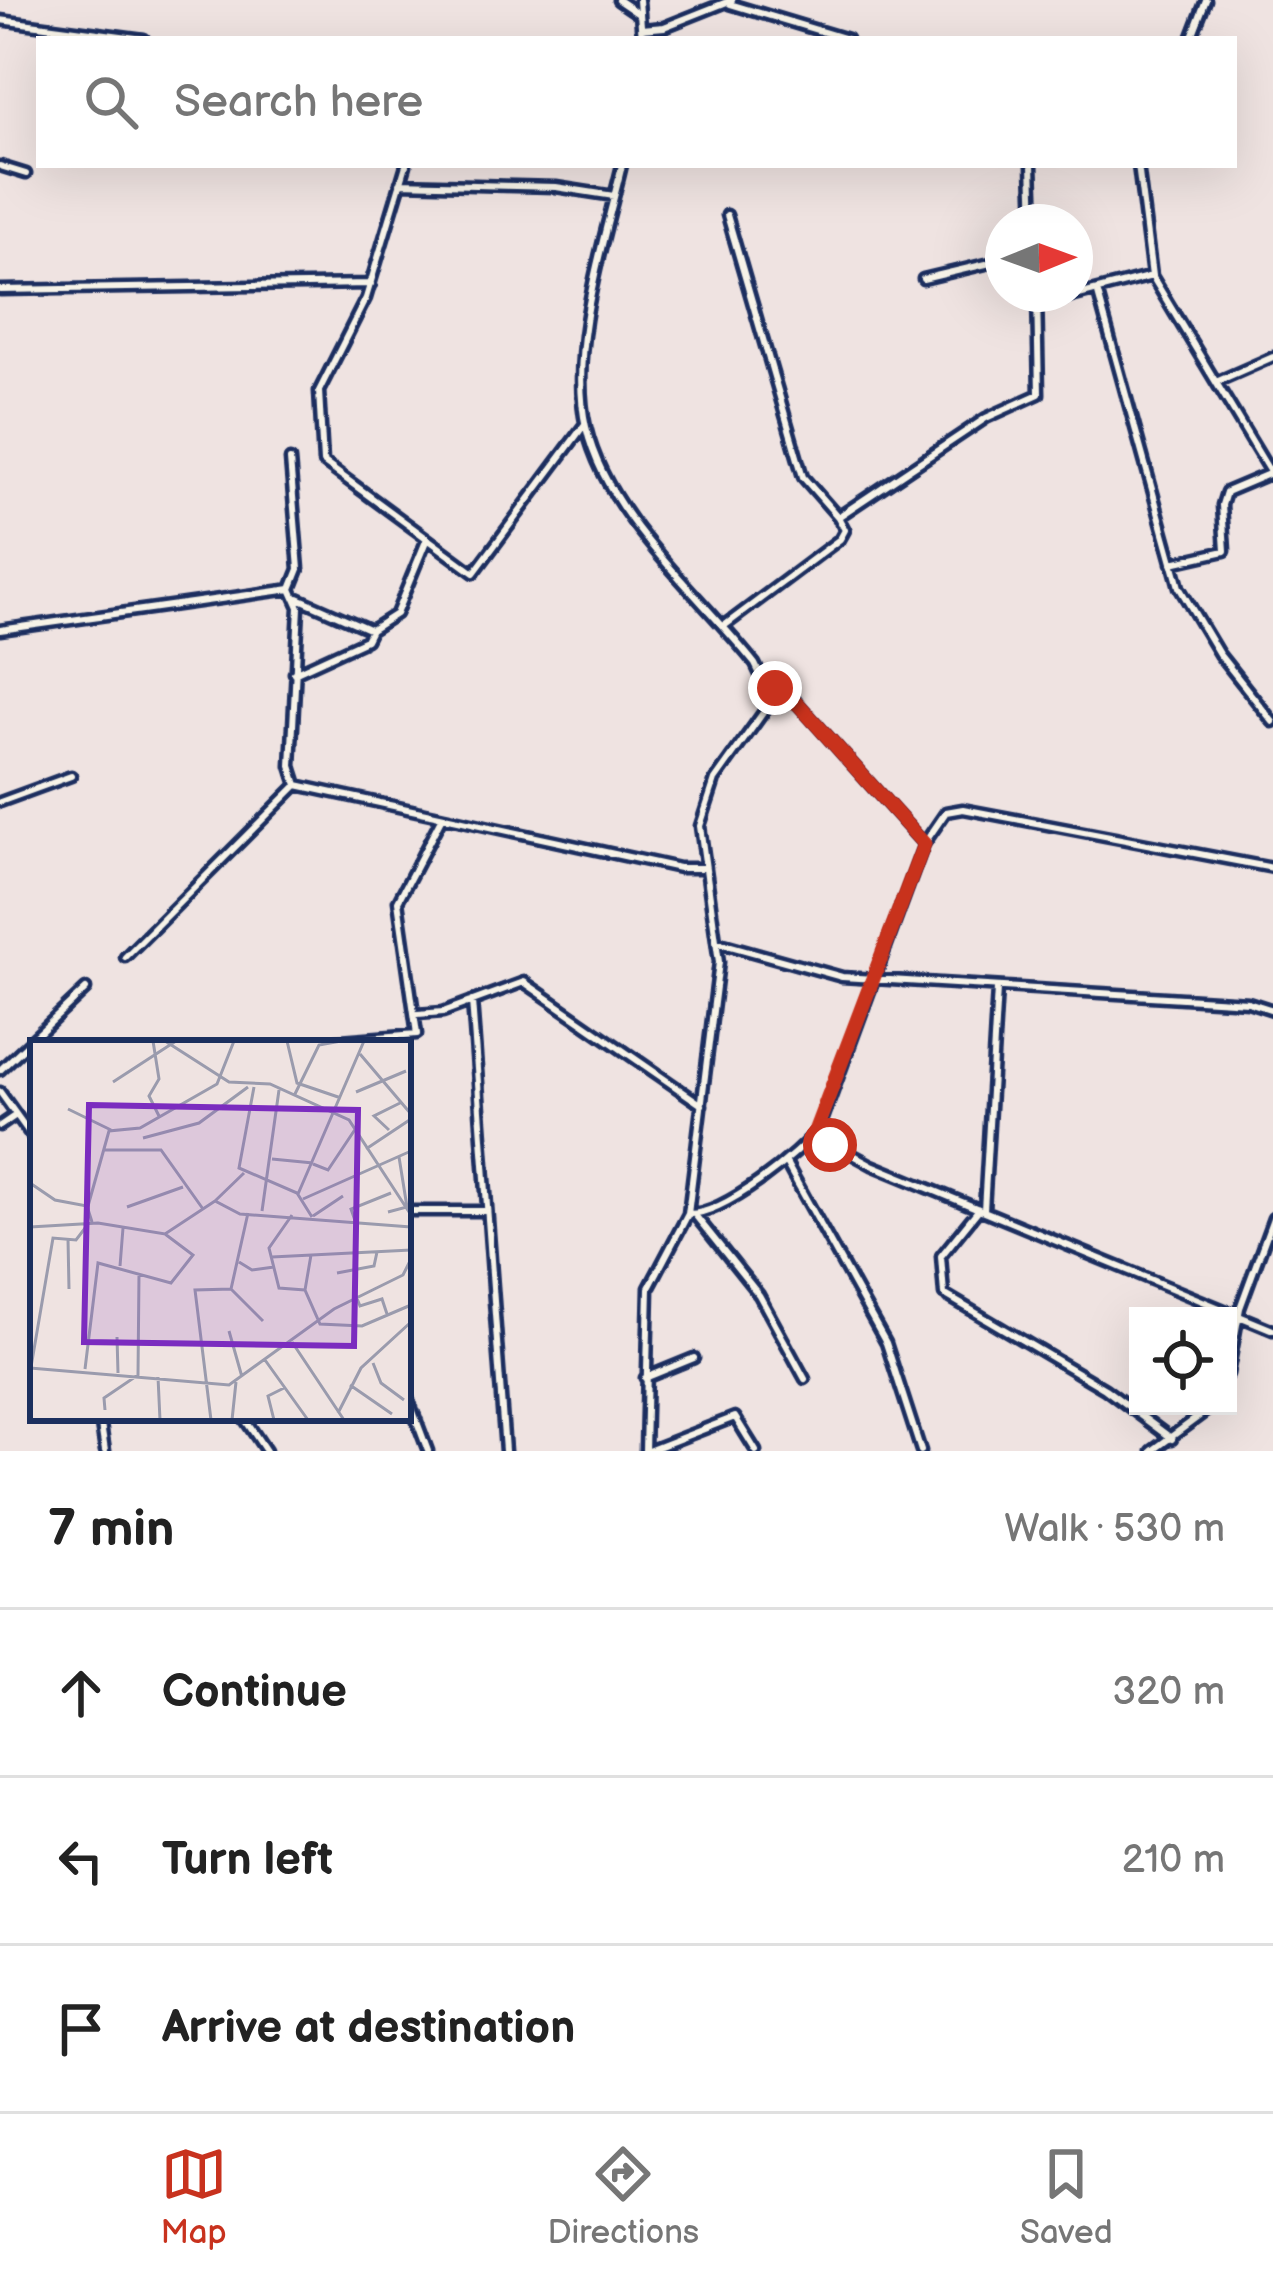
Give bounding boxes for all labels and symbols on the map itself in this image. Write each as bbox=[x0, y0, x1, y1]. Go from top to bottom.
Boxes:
north arrow bbox=[985, 204, 1093, 312]
route end bbox=[748, 661, 802, 715]
inset map bbox=[30, 1040, 411, 1421]
route start bbox=[803, 1118, 857, 1172]

